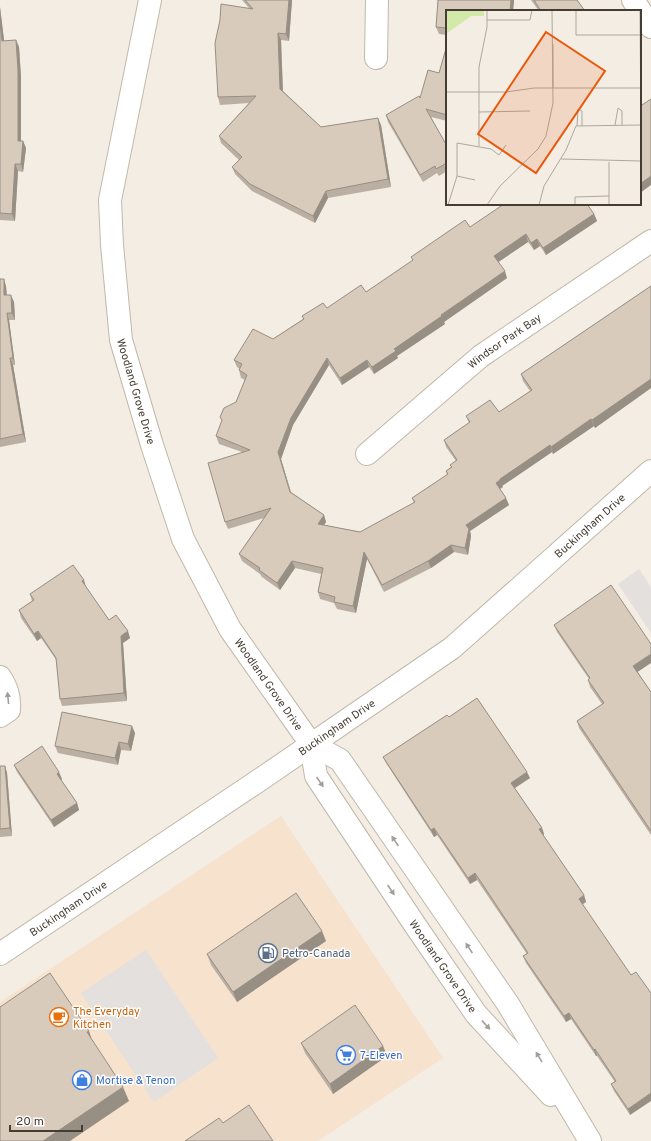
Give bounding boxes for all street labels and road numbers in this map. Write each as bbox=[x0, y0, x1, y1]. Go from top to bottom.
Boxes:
street label: Windsor Park Bay bbox=[465, 311, 545, 372]
street label: Woodland Grove Drive bbox=[113, 337, 157, 446]
street label: Buckingham Drive bbox=[552, 491, 629, 562]
street label: Woodland Grove Drive bbox=[231, 636, 305, 734]
street label: Buckingham Drive bbox=[296, 697, 378, 759]
street label: Buckingham Drive bbox=[27, 878, 110, 940]
street label: Woodland Grove Drive bbox=[405, 917, 479, 1016]

